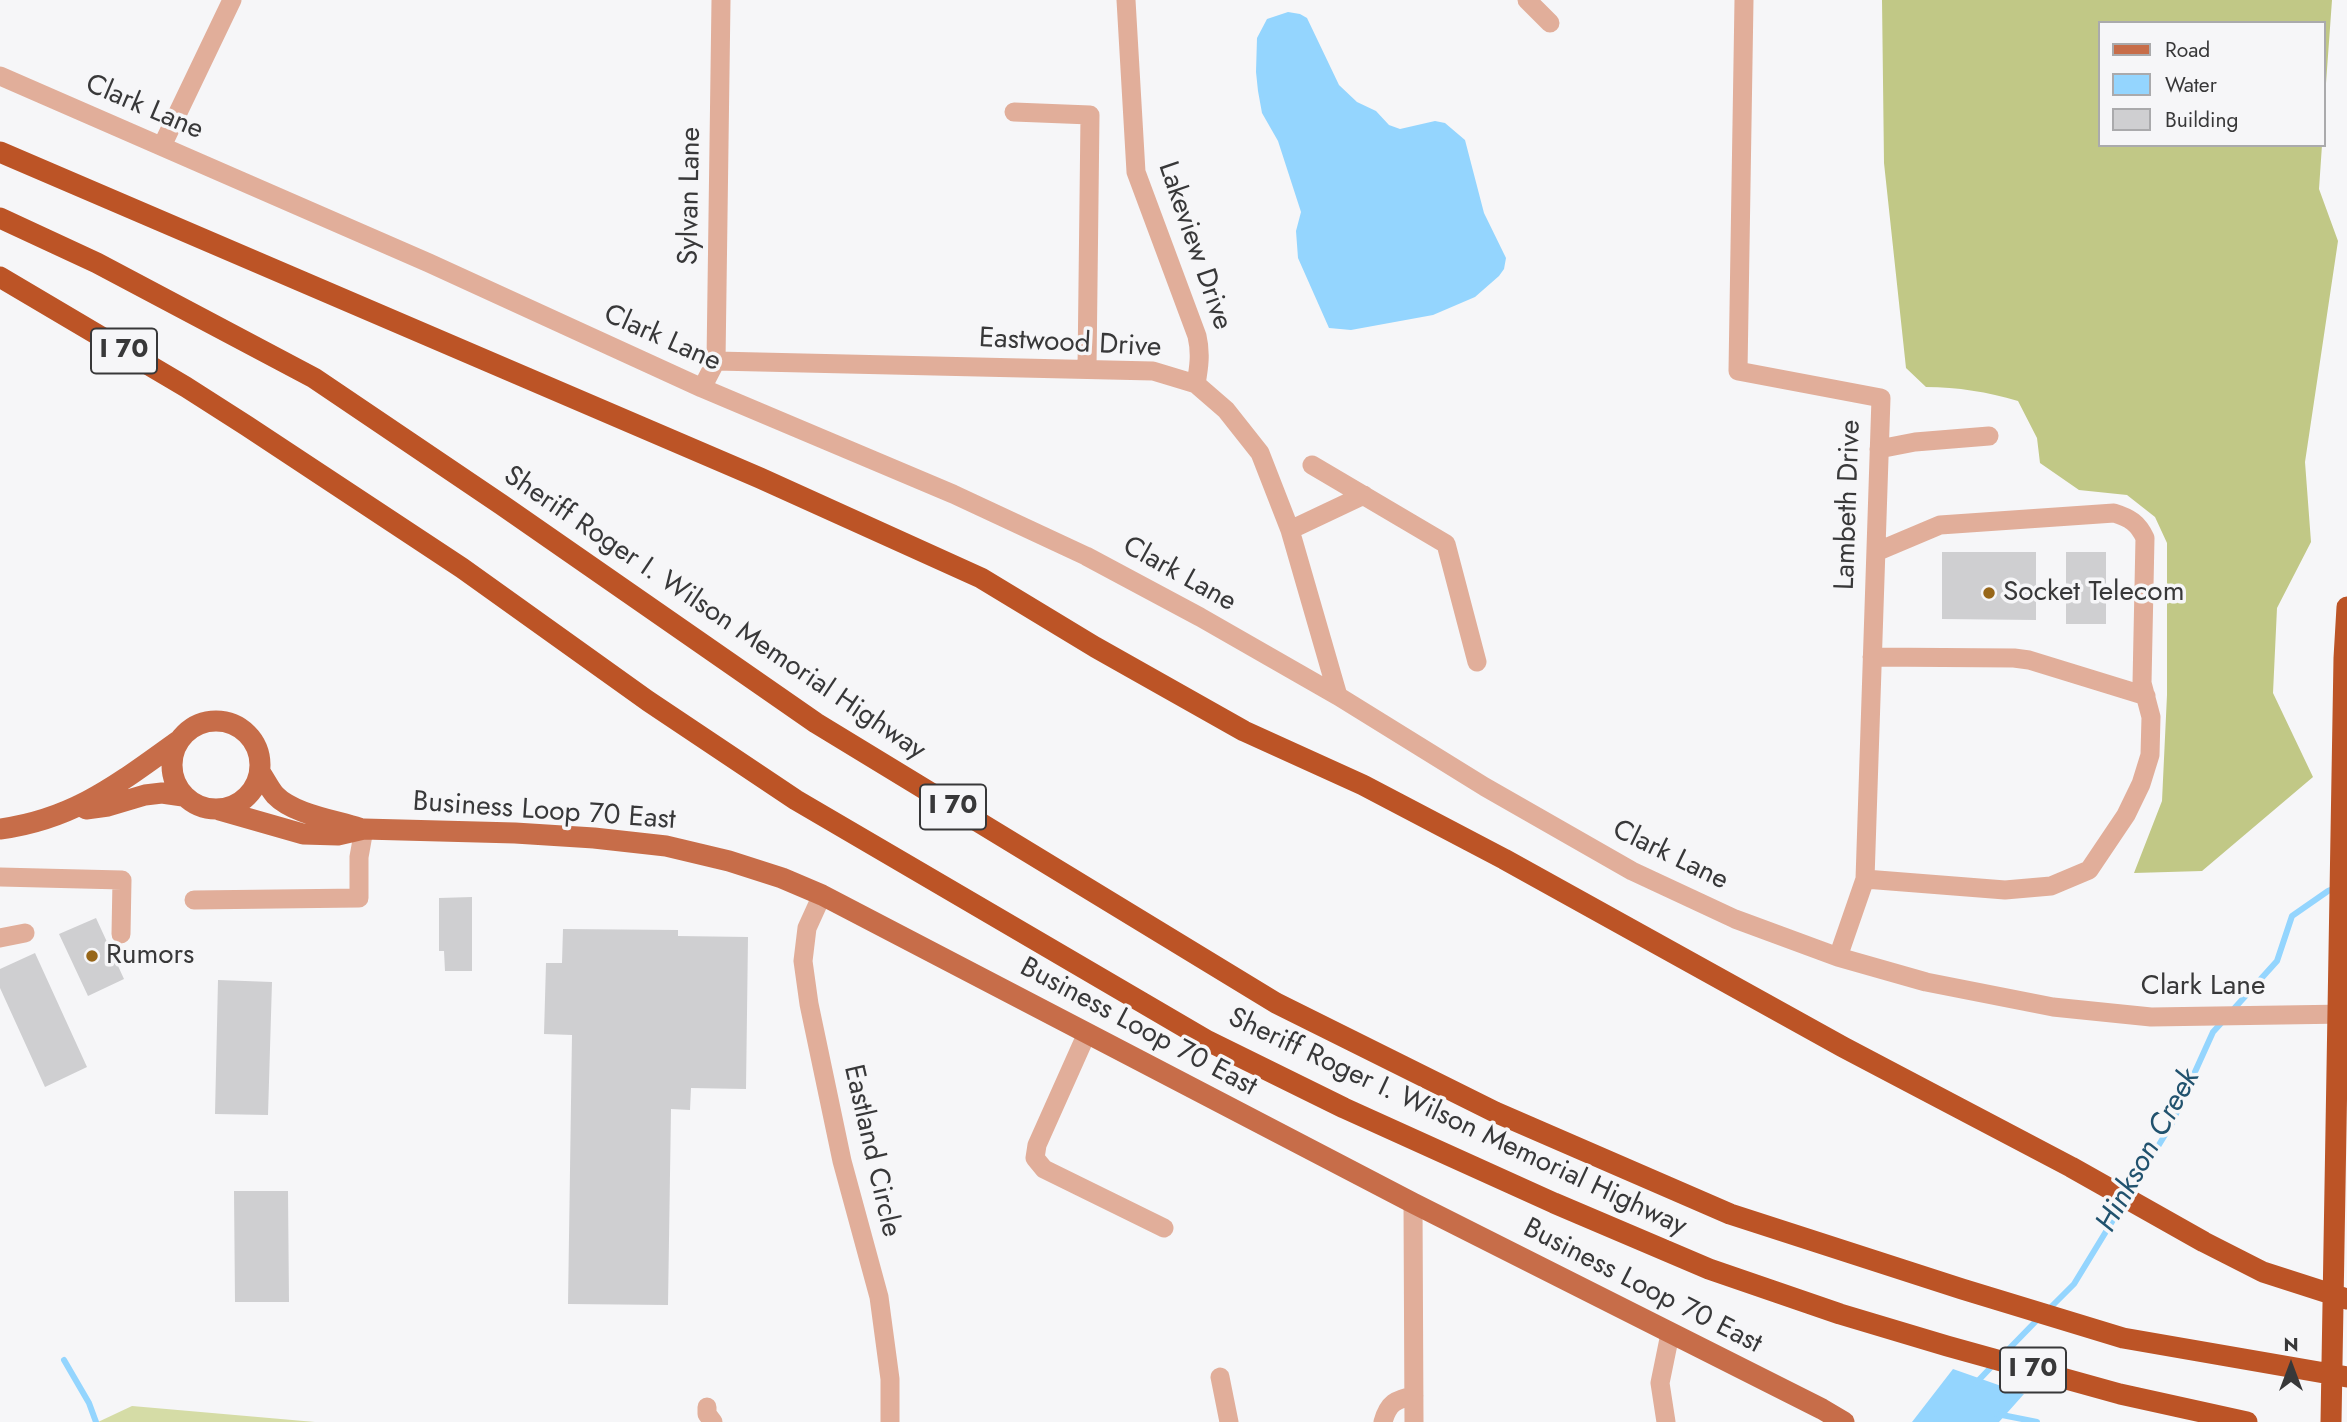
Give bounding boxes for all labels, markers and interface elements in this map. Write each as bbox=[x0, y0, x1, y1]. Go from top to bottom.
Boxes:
legend bbox=[2098, 21, 2326, 147]
text: Road bbox=[2165, 35, 2210, 65]
street label: Clark Lane bbox=[80, 68, 208, 148]
text: Water bbox=[2165, 70, 2217, 100]
text: Building bbox=[2165, 105, 2238, 135]
street label: Sylvan Lane bbox=[673, 127, 709, 265]
street label: Lakeview Drive bbox=[1150, 158, 1238, 334]
street label: Clark Lane bbox=[598, 298, 726, 380]
street label: Eastwood Drive bbox=[978, 322, 1162, 366]
road number: I 70 bbox=[91, 328, 157, 374]
street label: Lambeth Drive bbox=[1829, 419, 1869, 591]
street label: Sheriff Roger I. Wilson Memorial Highway bbox=[497, 460, 931, 768]
street label: Clark Lane bbox=[1116, 530, 1242, 620]
place label: Socket Telecom bbox=[2003, 576, 2184, 610]
marker: Socket Telecom bbox=[1981, 585, 1997, 601]
road number: I 70 bbox=[920, 785, 986, 830]
street label: Business Loop 70 East bbox=[412, 786, 676, 838]
street label: Clark Lane bbox=[1607, 814, 1733, 898]
place label: Rumors bbox=[106, 939, 194, 973]
marker: Rumors bbox=[84, 948, 100, 964]
street label: Business Loop 70 East bbox=[1014, 951, 1262, 1105]
street label: Clark Lane bbox=[2141, 970, 2265, 1004]
street label: Sheriff Roger I. Wilson Memorial Highway bbox=[1223, 1002, 1691, 1244]
street label: Eastland Circle bbox=[835, 1062, 907, 1240]
water label: Hinkson Creek bbox=[2089, 1063, 2209, 1239]
street label: Business Loop 70 East bbox=[1517, 1212, 1767, 1362]
north arrow bbox=[2256, 1331, 2326, 1401]
text: N bbox=[2283, 1331, 2299, 1358]
road number: I 70 bbox=[2000, 1348, 2066, 1392]

